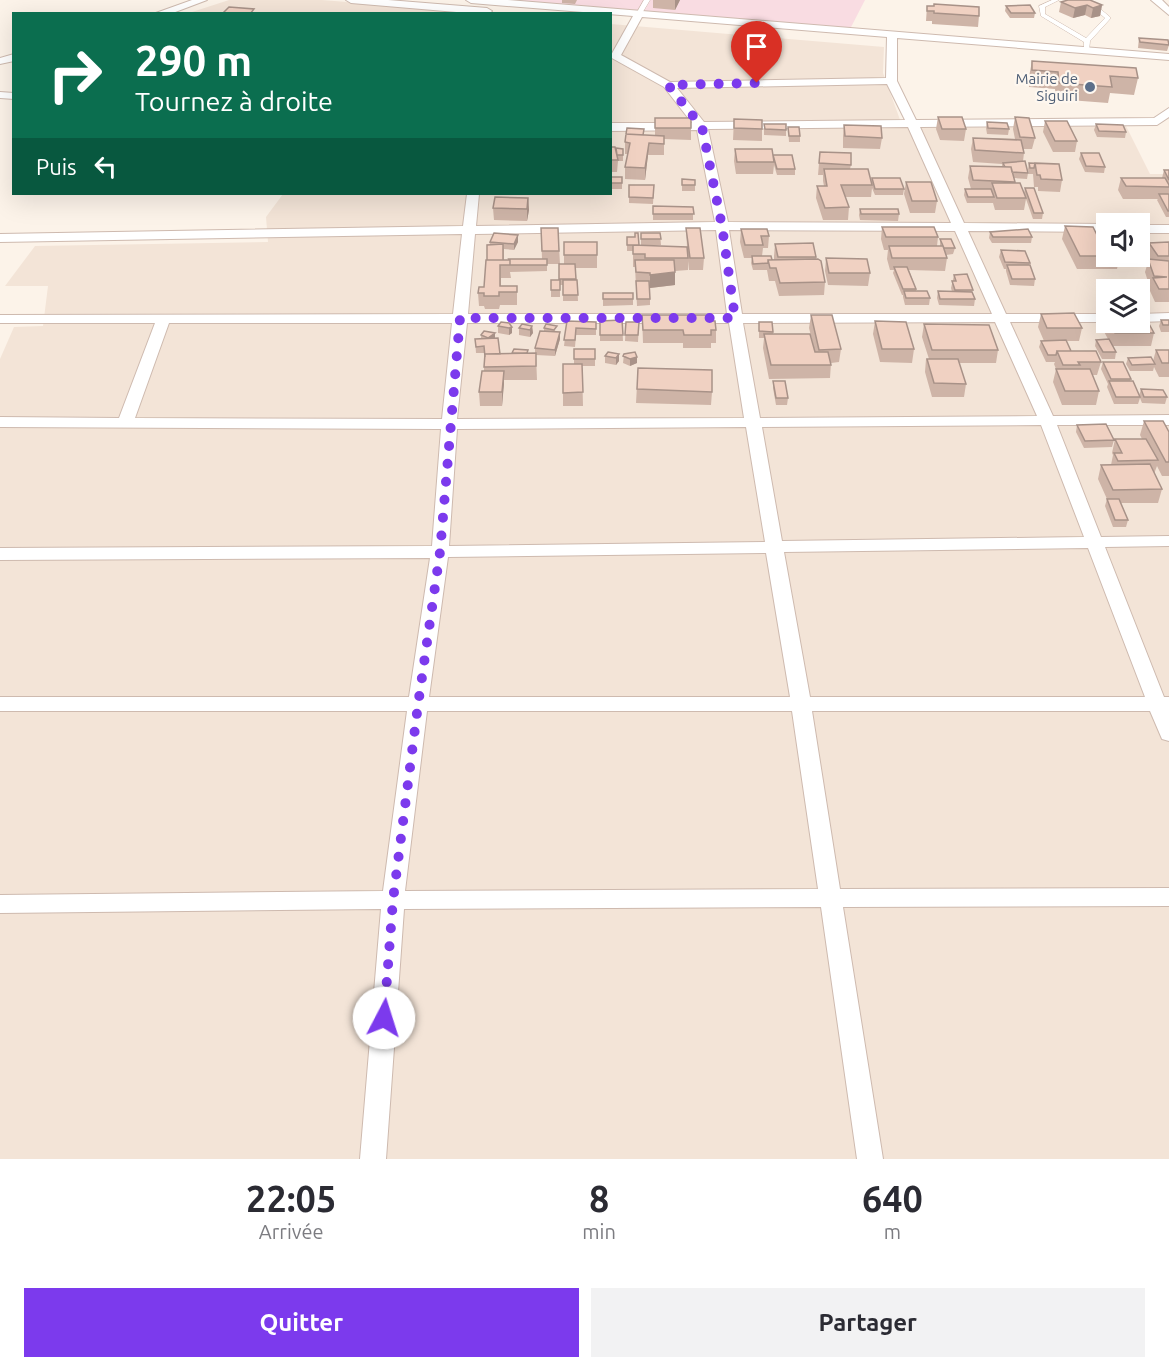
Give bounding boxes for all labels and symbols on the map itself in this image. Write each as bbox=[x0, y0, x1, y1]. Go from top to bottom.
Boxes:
pin bbox=[731, 21, 782, 83]
place label: Mairie de Siguiri bbox=[1016, 70, 1078, 104]
marker: Mairie de Siguiri bbox=[1083, 80, 1097, 94]
position arrow bbox=[352, 986, 416, 1050]

